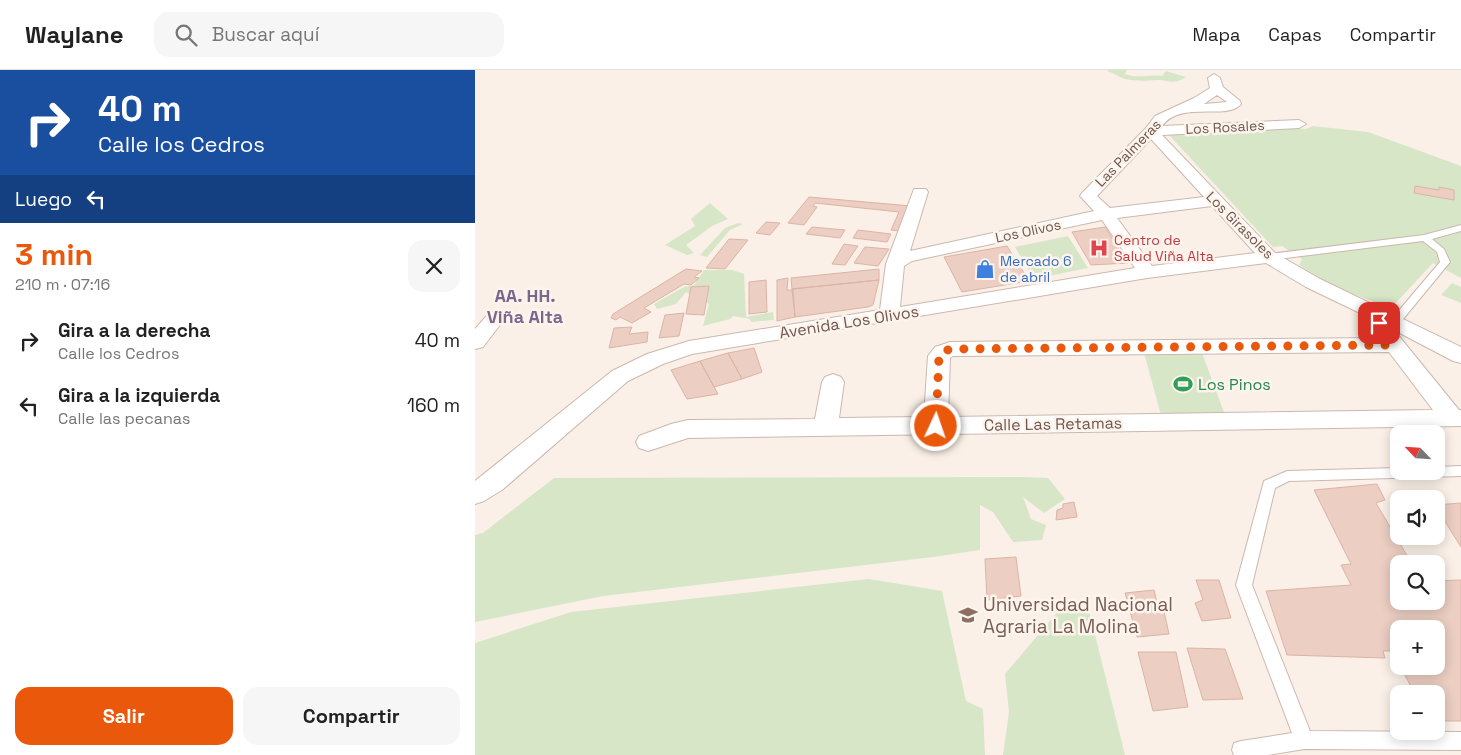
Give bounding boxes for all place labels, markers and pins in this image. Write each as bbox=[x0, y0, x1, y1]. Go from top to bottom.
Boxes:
place label: Centro de Salud Viña Alta bbox=[1114, 231, 1214, 265]
hospital icon: Centro de Salud Viña Alta bbox=[1088, 237, 1110, 259]
place label: Mercado 6 de abril bbox=[1000, 252, 1072, 286]
shop icon: Mercado 6 de abril bbox=[974, 258, 996, 280]
pin bbox=[1358, 302, 1400, 344]
sports icon: Los Pinos bbox=[1172, 373, 1194, 395]
place label: Los Pinos bbox=[1198, 374, 1271, 395]
place label: Universidad Nacional Agraria La Molina bbox=[983, 592, 1173, 639]
school or university icon: Universidad Nacional Agraria La Molina bbox=[957, 604, 979, 626]

